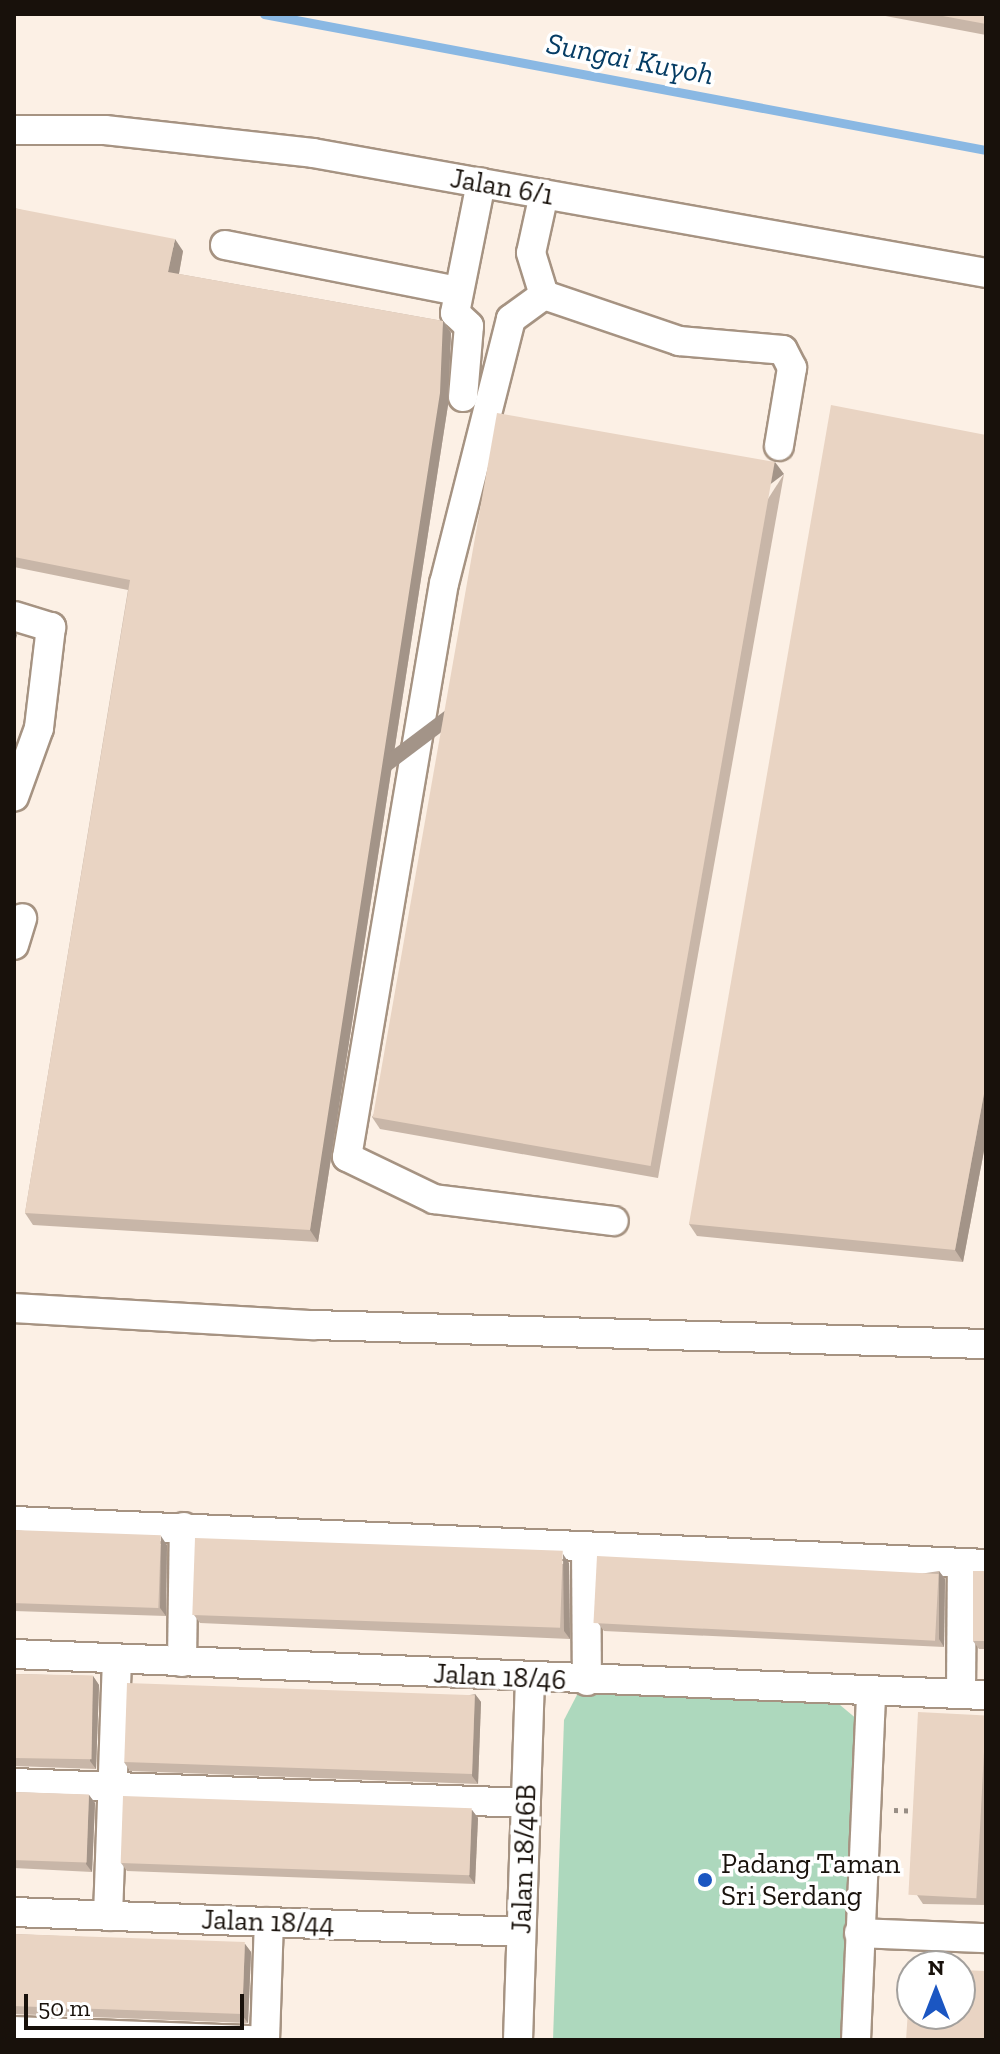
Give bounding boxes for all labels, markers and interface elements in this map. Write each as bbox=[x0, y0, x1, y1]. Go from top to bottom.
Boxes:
water label: Sungai Kuyoh bbox=[543, 25, 717, 93]
street label: Jalan 6/1 bbox=[448, 161, 556, 213]
street label: Jalan 18/46 bbox=[433, 1657, 567, 1697]
street label: Jalan 18/46B bbox=[505, 1784, 543, 1934]
place label: Padang Taman Sri Serdang bbox=[721, 1847, 901, 1913]
marker: Padang Taman Sri Serdang bbox=[696, 1871, 714, 1889]
street label: Jalan 18/44 bbox=[201, 1903, 335, 1941]
north arrow bbox=[896, 1950, 976, 2030]
text: N bbox=[928, 1954, 944, 1981]
scale bar bbox=[28, 1978, 248, 2028]
text: 50 m bbox=[38, 1993, 90, 2022]

